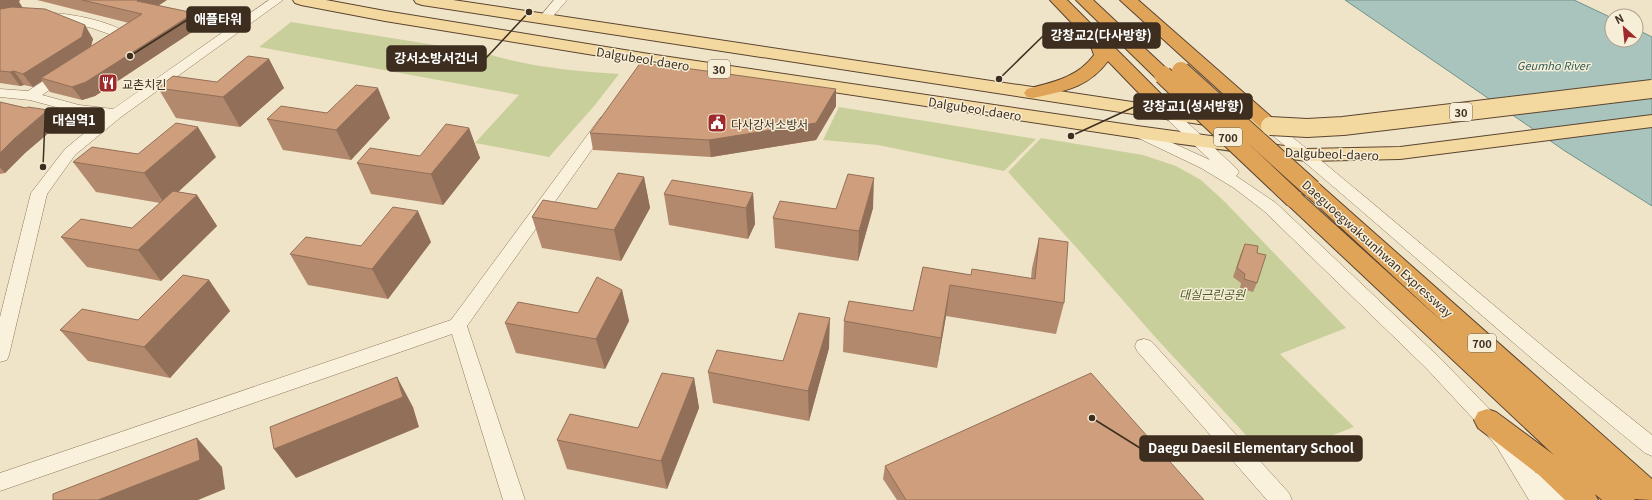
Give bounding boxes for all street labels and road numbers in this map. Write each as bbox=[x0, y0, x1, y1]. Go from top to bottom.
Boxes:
street label: Dalgubeol-daero bbox=[595, 42, 691, 74]
road number: 30 bbox=[708, 60, 730, 78]
street label: Dalgubeol-daero bbox=[927, 92, 1023, 124]
road number: 30 bbox=[1450, 103, 1472, 121]
road number: 700 bbox=[1214, 128, 1242, 146]
street label: Dalgubeol-daero bbox=[1285, 143, 1379, 163]
street label: Daeguoegwaksunhwan Expressway bbox=[1299, 176, 1458, 321]
road number: 700 bbox=[1468, 334, 1496, 352]

